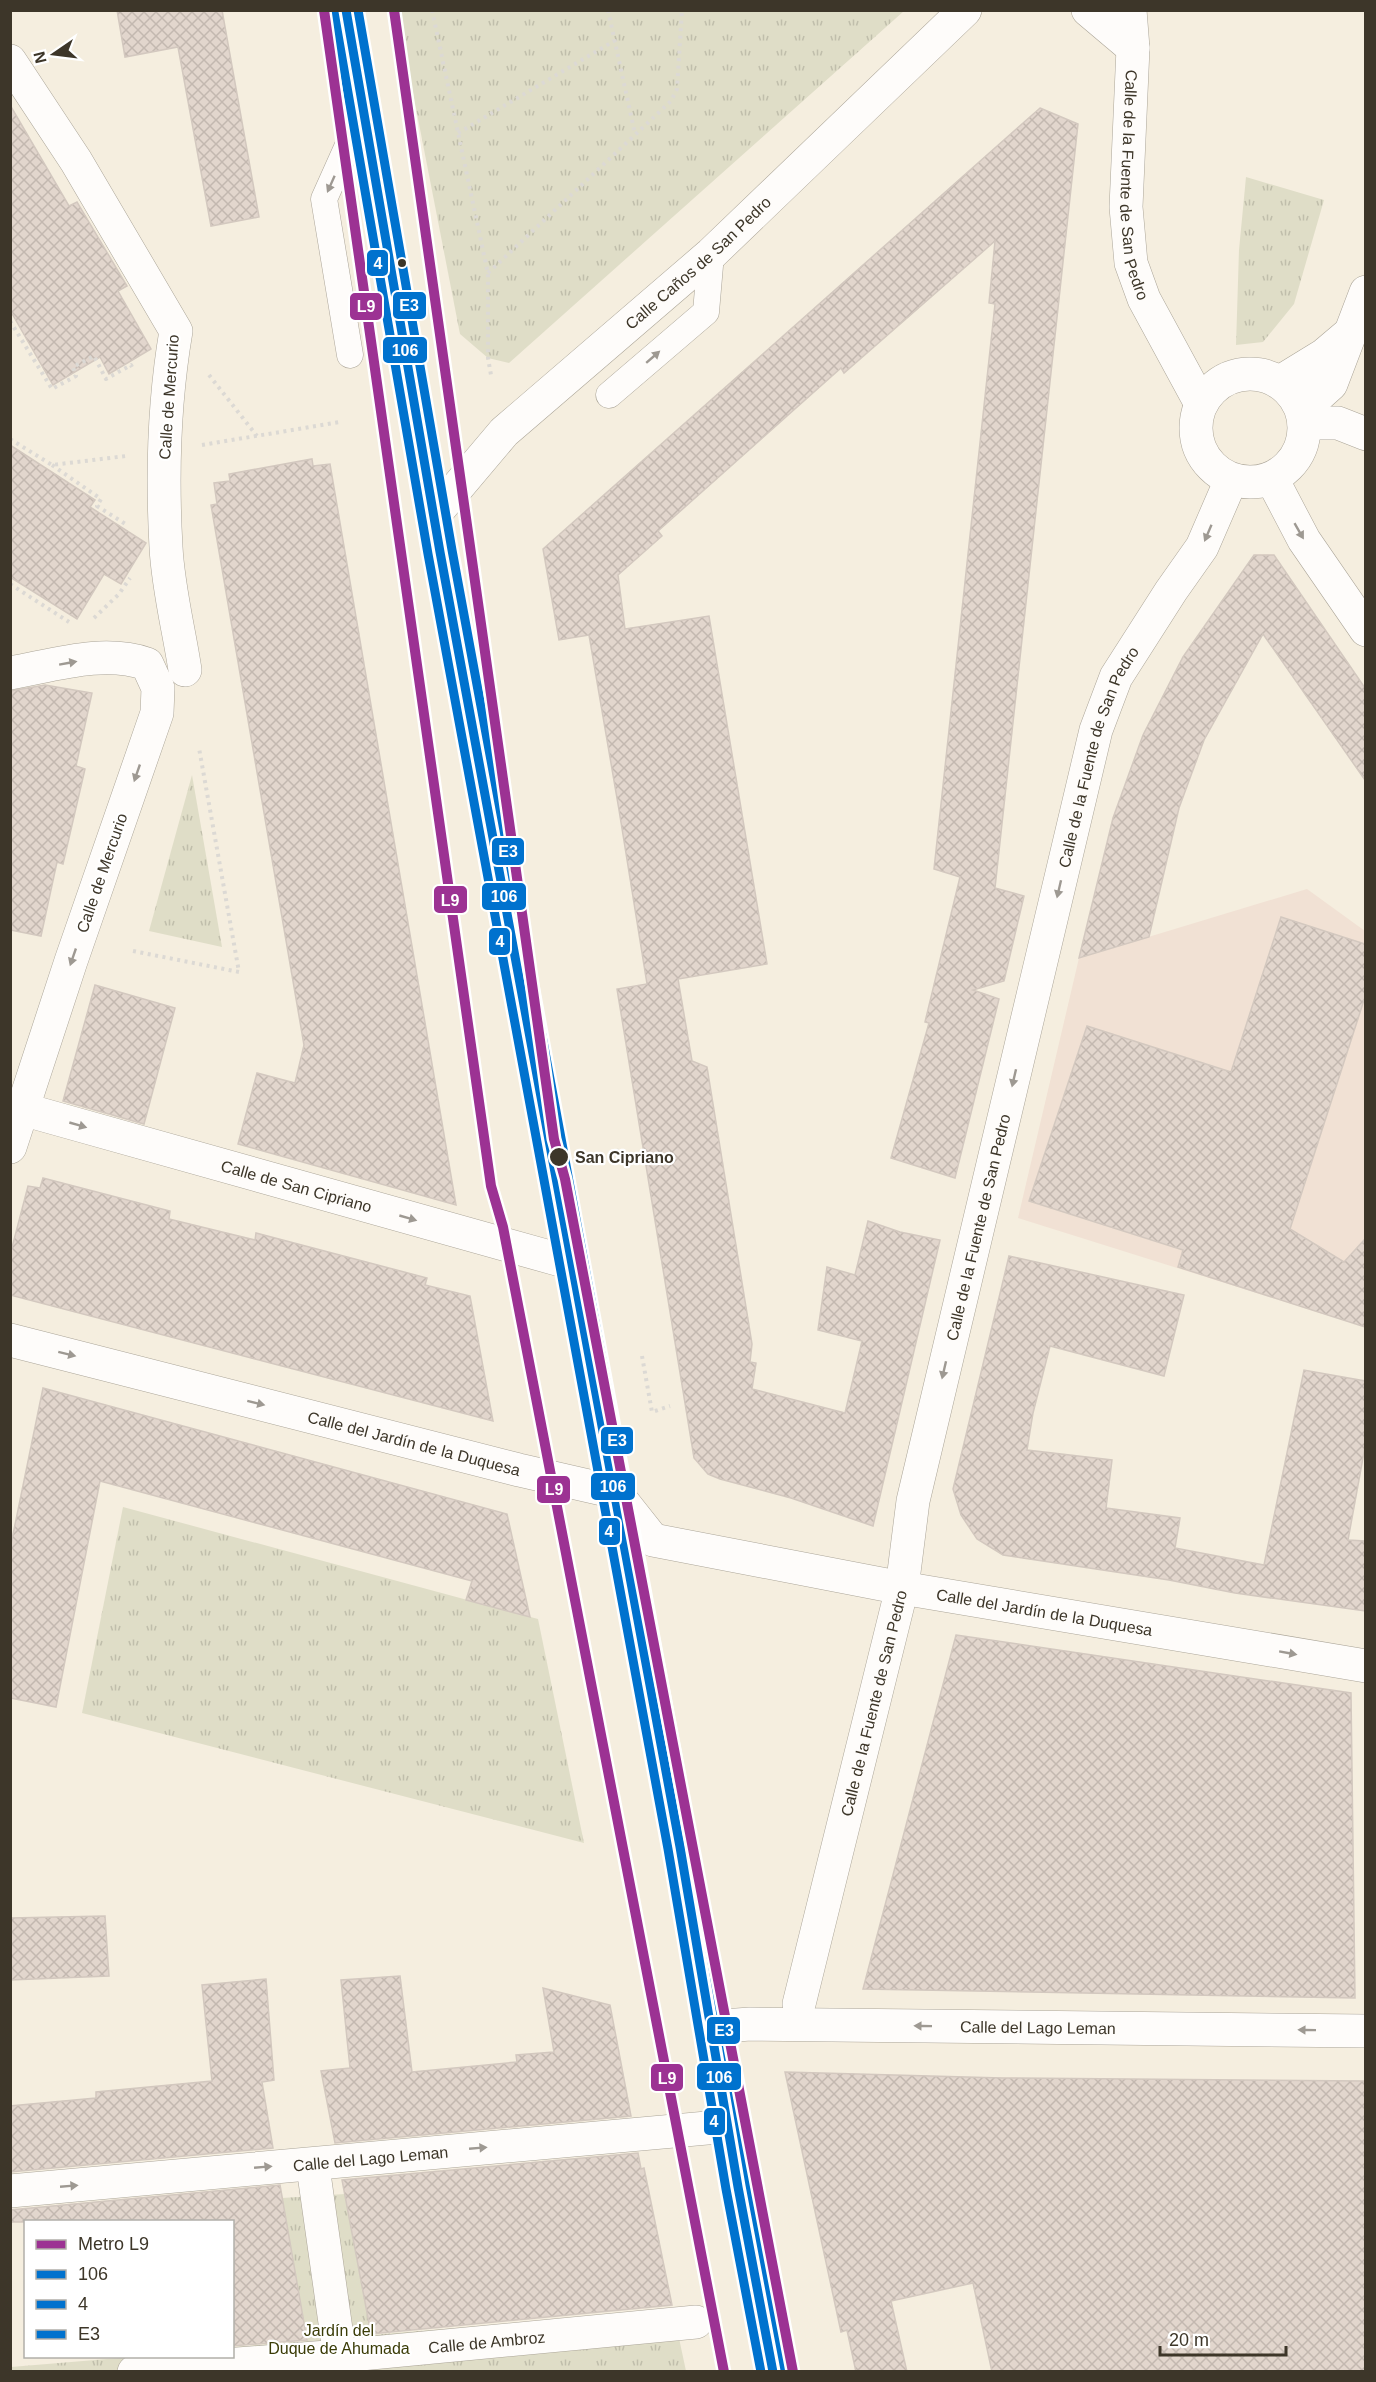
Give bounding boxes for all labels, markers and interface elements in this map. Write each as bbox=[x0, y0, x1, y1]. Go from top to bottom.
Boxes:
north arrow bbox=[24, 24, 84, 84]
text: N bbox=[30, 50, 50, 65]
street label: Calle de la Fuente de San Pedro bbox=[1117, 69, 1152, 302]
one-way arrow bbox=[325, 175, 335, 193]
street label: Calle Caños de San Pedro bbox=[622, 193, 774, 332]
line badge: 4 bbox=[366, 249, 389, 277]
text: 4 bbox=[374, 255, 383, 272]
unlabelled marker bbox=[396, 257, 408, 269]
line badge: E3 bbox=[392, 291, 427, 320]
line badge: L9 bbox=[349, 292, 383, 321]
text: E3 bbox=[399, 297, 419, 314]
text: L9 bbox=[357, 298, 375, 315]
street label: Calle de Mercurio bbox=[156, 334, 182, 460]
line badge: 106 bbox=[382, 336, 428, 364]
text: 106 bbox=[392, 342, 418, 359]
one-way arrow bbox=[645, 350, 661, 363]
one-way arrow bbox=[1294, 523, 1304, 540]
one-way arrow bbox=[1203, 525, 1213, 543]
street label: Calle de la Fuente de San Pedro bbox=[1055, 643, 1142, 869]
one-way arrow bbox=[59, 658, 78, 667]
one-way arrow bbox=[131, 764, 141, 782]
street label: Calle de Mercurio bbox=[74, 811, 130, 935]
line badge: E3 bbox=[491, 837, 525, 866]
text: E3 bbox=[498, 843, 518, 860]
one-way arrow bbox=[1053, 879, 1063, 898]
line badge: 106 bbox=[481, 882, 527, 911]
line badge: L9 bbox=[433, 885, 468, 914]
text: 106 bbox=[491, 888, 517, 905]
text: L9 bbox=[441, 892, 459, 909]
line badge: 4 bbox=[488, 927, 511, 956]
text: 4 bbox=[496, 933, 505, 950]
one-way arrow bbox=[67, 948, 77, 966]
one-way arrow bbox=[1008, 1069, 1018, 1088]
street label: Calle de la Fuente de San Pedro bbox=[943, 1112, 1013, 1342]
one-way arrow bbox=[69, 1121, 88, 1131]
marker: San Cipriano bbox=[548, 1146, 570, 1168]
place label: San Cipriano bbox=[575, 1149, 674, 1166]
street label: Calle de San Cipriano bbox=[219, 1157, 374, 1215]
one-way arrow bbox=[399, 1214, 417, 1223]
one-way arrow bbox=[58, 1350, 76, 1360]
one-way arrow bbox=[939, 1361, 949, 1379]
one-way arrow bbox=[247, 1398, 265, 1408]
street label: Calle del Jardín de la Duquesa bbox=[306, 1408, 522, 1479]
line badge: E3 bbox=[600, 1426, 634, 1455]
text: E3 bbox=[607, 1432, 627, 1449]
line badge: 106 bbox=[590, 1472, 636, 1501]
line badge: L9 bbox=[536, 1475, 571, 1504]
text: 106 bbox=[600, 1478, 626, 1495]
text: L9 bbox=[545, 1481, 563, 1498]
line badge: 4 bbox=[598, 1517, 621, 1546]
text: 4 bbox=[605, 1523, 614, 1540]
street label: Calle del Jardín de la Duquesa bbox=[935, 1585, 1154, 1638]
street label: Calle de la Fuente de San Pedro bbox=[837, 1588, 910, 1818]
one-way arrow bbox=[1279, 1648, 1298, 1657]
line badge: E3 bbox=[706, 2016, 741, 2045]
street label: Calle del Lago Leman bbox=[960, 2018, 1116, 2037]
one-way arrow bbox=[914, 2021, 933, 2031]
text: E3 bbox=[714, 2022, 734, 2039]
one-way arrow bbox=[1298, 2026, 1317, 2035]
line badge: 106 bbox=[696, 2062, 742, 2091]
line badge: L9 bbox=[650, 2063, 684, 2092]
text: 106 bbox=[706, 2069, 732, 2086]
text: L9 bbox=[658, 2070, 676, 2087]
line badge: 4 bbox=[703, 2107, 726, 2136]
text: 4 bbox=[710, 2113, 719, 2130]
street label: Calle del Lago Leman bbox=[292, 2143, 449, 2174]
one-way arrow bbox=[469, 2143, 488, 2153]
one-way arrow bbox=[253, 2162, 272, 2172]
one-way arrow bbox=[59, 2181, 78, 2191]
legend bbox=[24, 2220, 234, 2358]
text: Metro L9 bbox=[78, 2234, 149, 2254]
text: 106 bbox=[78, 2264, 108, 2284]
text: 4 bbox=[78, 2294, 88, 2314]
scale bar bbox=[1160, 2319, 1286, 2357]
park label: Jardín del Duque de Ahumada bbox=[268, 2322, 410, 2357]
text: E3 bbox=[78, 2324, 100, 2344]
street label: Calle de Ambroz bbox=[427, 2328, 546, 2356]
text: 20 m bbox=[1169, 2330, 1209, 2350]

